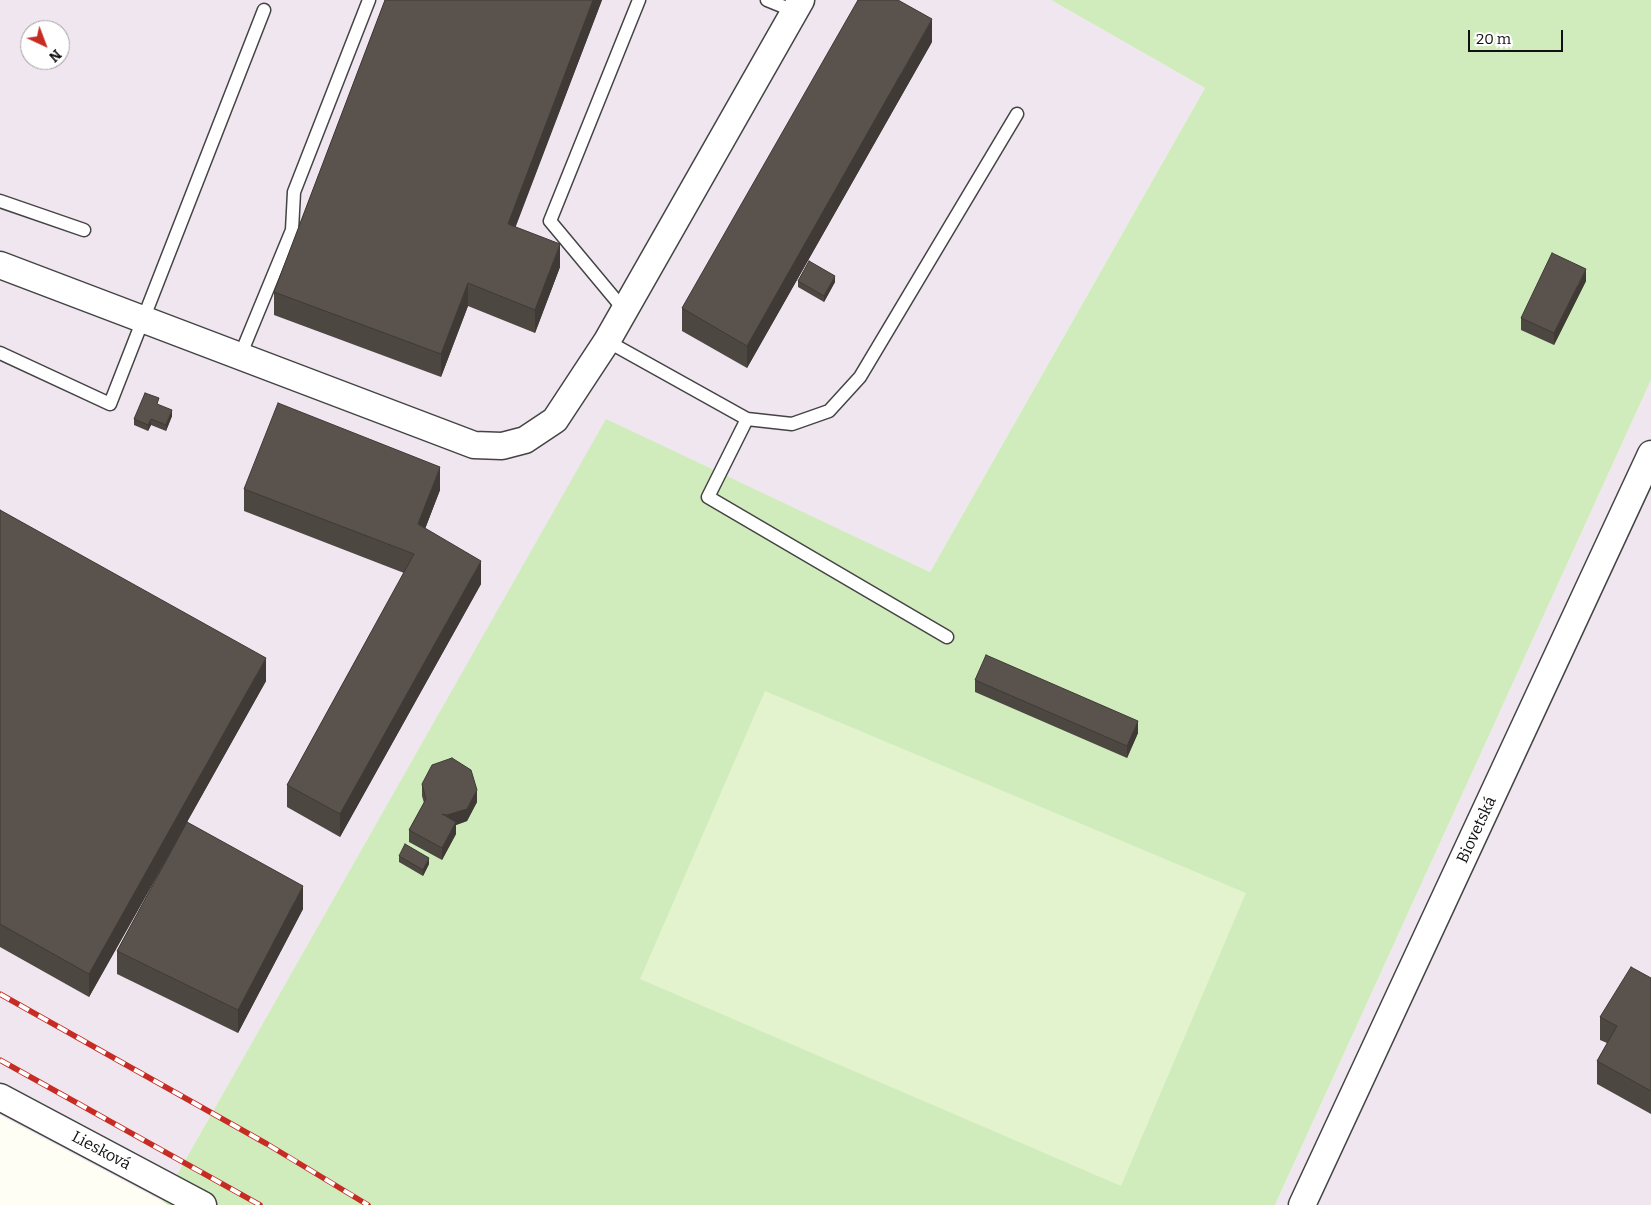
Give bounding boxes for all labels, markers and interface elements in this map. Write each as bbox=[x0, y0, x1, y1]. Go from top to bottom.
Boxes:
north arrow bbox=[20, 20, 70, 70]
scale bar bbox=[1471, 20, 1566, 52]
text: 20 m bbox=[1476, 30, 1511, 48]
text: N bbox=[45, 46, 65, 66]
street label: Biovetská bbox=[1453, 794, 1501, 866]
street label: Liesková bbox=[68, 1127, 134, 1175]

